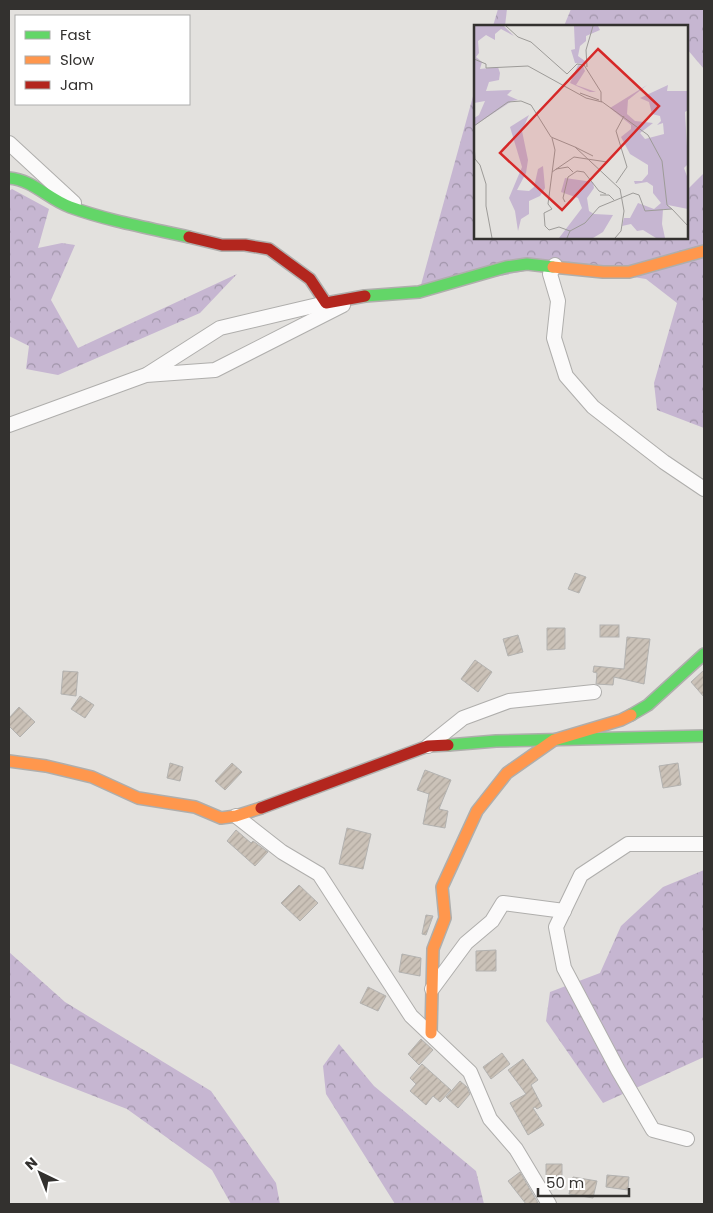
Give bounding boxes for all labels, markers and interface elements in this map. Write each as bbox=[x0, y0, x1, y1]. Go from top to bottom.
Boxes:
legend bbox=[15, 15, 190, 105]
text: Fast bbox=[60, 24, 91, 45]
inset map bbox=[474, 25, 688, 239]
text: Slow bbox=[60, 49, 95, 70]
text: Jam bbox=[60, 74, 94, 95]
north arrow bbox=[15, 1148, 65, 1198]
text: N bbox=[20, 1153, 42, 1174]
scale bar bbox=[538, 1166, 629, 1198]
text: 50 m bbox=[546, 1172, 584, 1193]

